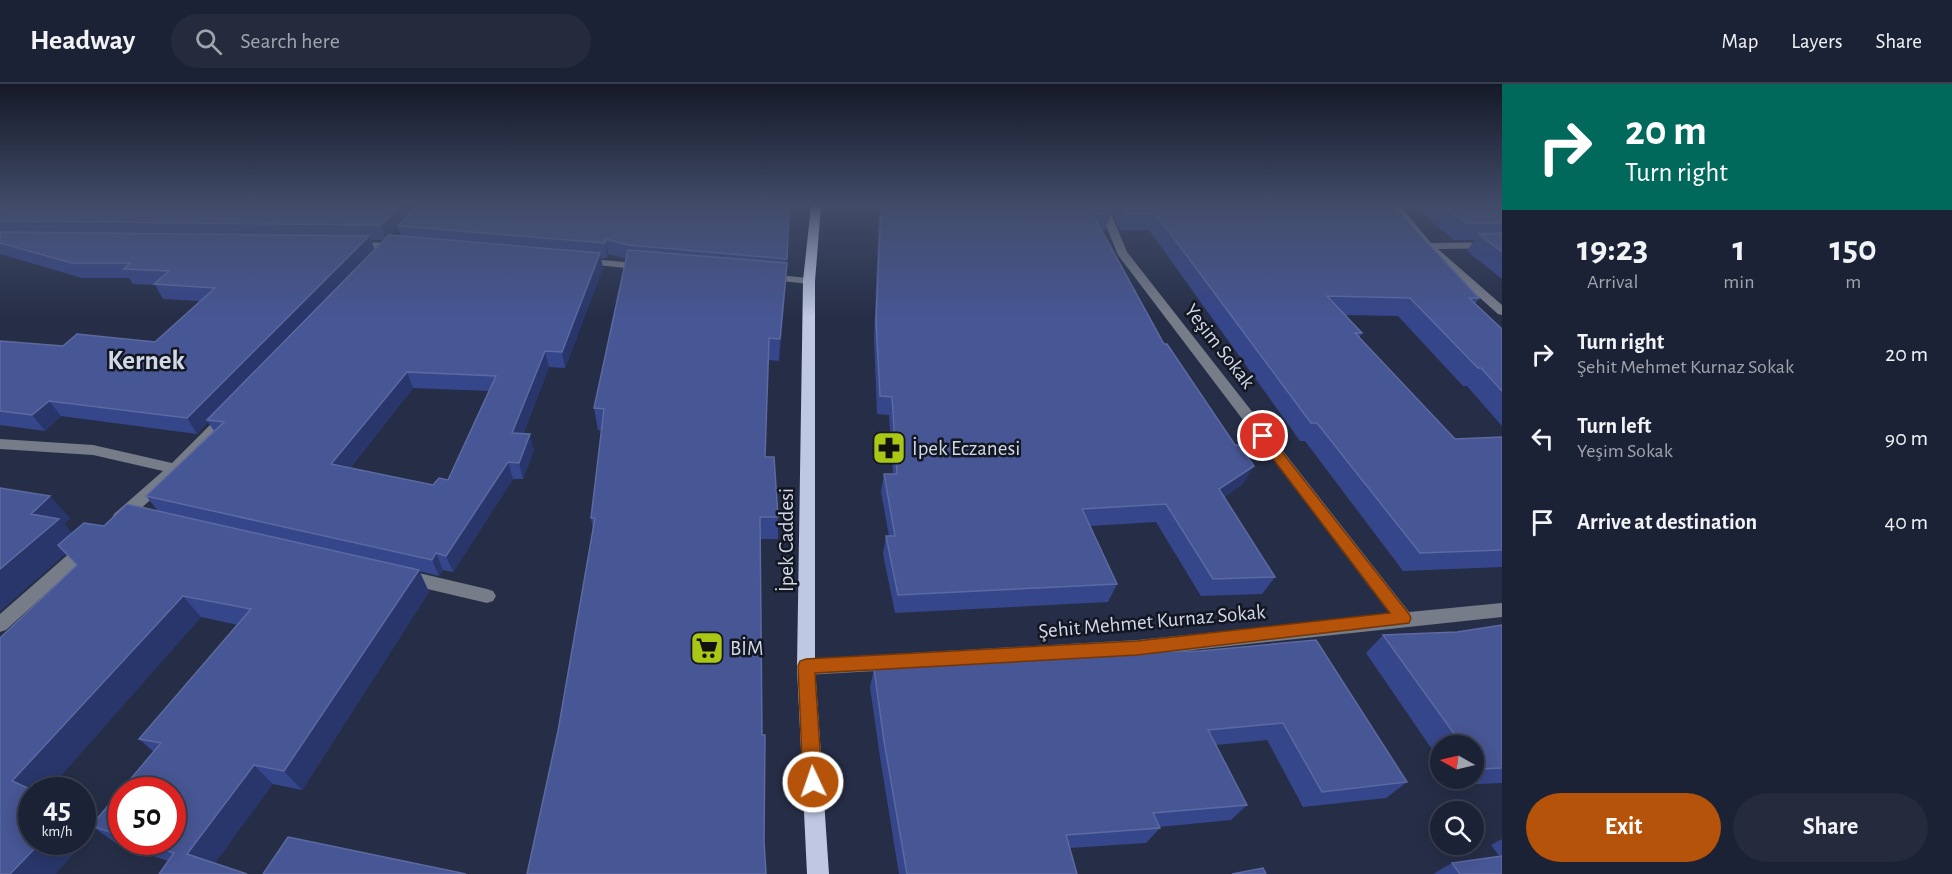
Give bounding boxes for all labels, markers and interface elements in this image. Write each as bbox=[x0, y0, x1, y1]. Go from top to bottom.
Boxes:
search box bbox=[171, 14, 591, 68]
icon: search bbox=[192, 25, 225, 58]
text: Headway bbox=[30, 27, 135, 55]
text: Search here bbox=[240, 30, 340, 52]
text: Map bbox=[1722, 31, 1758, 52]
text: Layers bbox=[1791, 31, 1842, 52]
text: Share bbox=[1875, 31, 1922, 52]
icon: right bbox=[1526, 108, 1604, 186]
text: 20 m bbox=[1625, 110, 1707, 152]
text: Turn right bbox=[1625, 159, 1728, 186]
text: 19:23 bbox=[1577, 231, 1648, 267]
text: 1 bbox=[1732, 231, 1745, 267]
text: 150 bbox=[1830, 231, 1877, 267]
text: Arrival bbox=[1587, 272, 1638, 292]
text: min bbox=[1723, 272, 1754, 292]
text: m bbox=[1845, 272, 1861, 292]
street label: Yeşim Sokak bbox=[1180, 300, 1259, 393]
text: Turn right bbox=[1577, 331, 1664, 353]
icon: right bbox=[1526, 338, 1559, 371]
text: 20 m bbox=[1885, 343, 1928, 365]
district label: Kernek bbox=[107, 347, 185, 374]
text: Şehit Mehmet Kurnaz Sokak bbox=[1577, 357, 1794, 377]
pin bbox=[1237, 410, 1288, 461]
text: Turn left bbox=[1577, 415, 1651, 437]
icon: arrive bbox=[1246, 419, 1279, 452]
icon: left bbox=[1526, 422, 1559, 455]
text: 90 m bbox=[1885, 427, 1928, 449]
pharmacy icon: İpek Eczanesi bbox=[871, 430, 907, 466]
place label: İpek Eczanesi bbox=[912, 437, 1020, 459]
text: Yeşim Sokak bbox=[1577, 441, 1673, 461]
street label: İpek Caddesi bbox=[775, 488, 797, 592]
icon: arrive bbox=[1526, 506, 1559, 539]
text: Arrive at destination bbox=[1577, 511, 1757, 533]
text: 40 m bbox=[1885, 511, 1928, 533]
street label: Şehit Mehmet Kurnaz Sokak bbox=[1038, 601, 1267, 642]
supermarket icon: BİM bbox=[689, 630, 725, 666]
place label: BİM bbox=[730, 637, 763, 659]
north arrow bbox=[1430, 735, 1484, 789]
map controls bbox=[1430, 735, 1484, 855]
position arrow bbox=[781, 750, 845, 814]
speed limit sign: 50 bbox=[108, 777, 186, 855]
button: Exit bbox=[1526, 793, 1721, 862]
button: Share bbox=[1733, 793, 1928, 862]
text: 45 bbox=[43, 794, 71, 824]
button: search bbox=[1430, 801, 1484, 855]
text: km/h bbox=[42, 824, 72, 839]

